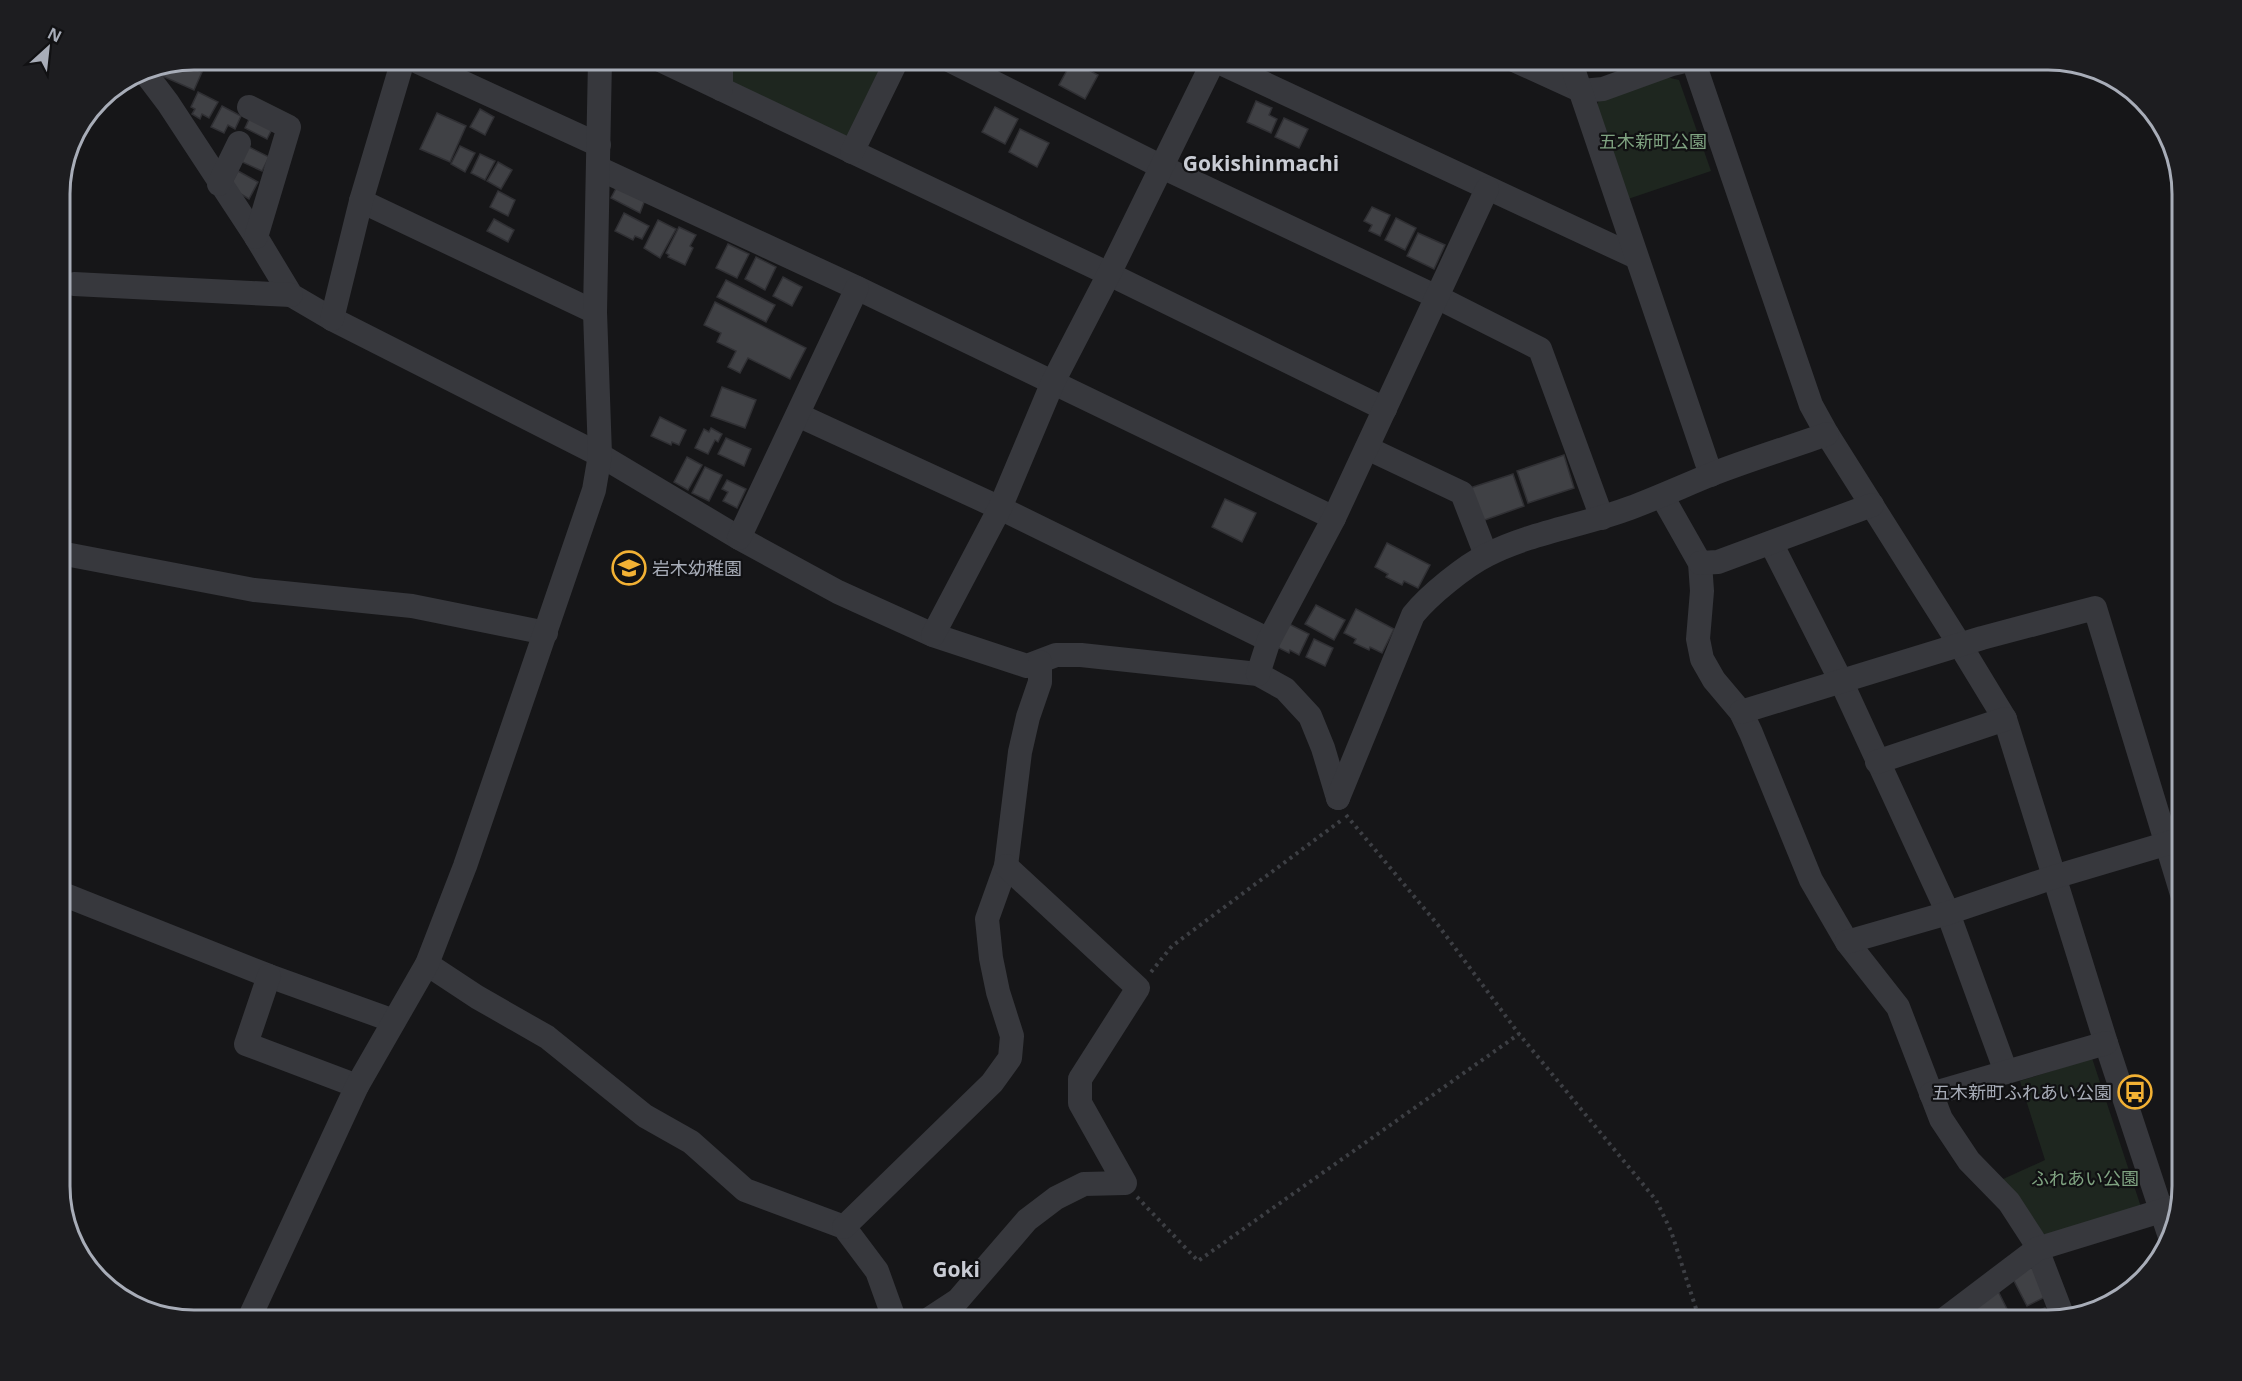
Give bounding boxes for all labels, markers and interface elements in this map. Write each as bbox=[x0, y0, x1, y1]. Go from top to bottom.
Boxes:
north arrow bbox=[18, 18, 78, 78]
text: N bbox=[44, 22, 66, 47]
park label: 五木新町公園 bbox=[1599, 129, 1707, 153]
district label: Gokishinmachi bbox=[1183, 149, 1339, 177]
school or university icon: 岩木幼稚園 bbox=[611, 550, 647, 586]
place label: 岩木幼稚園 bbox=[652, 556, 742, 580]
bus stop icon: 五木新町ふれあい公園 bbox=[2117, 1074, 2153, 1110]
place label: 五木新町ふれあい公園 bbox=[1932, 1080, 2112, 1104]
park label: ふれあい公園 bbox=[2031, 1166, 2139, 1190]
district label: Goki bbox=[932, 1255, 980, 1283]

